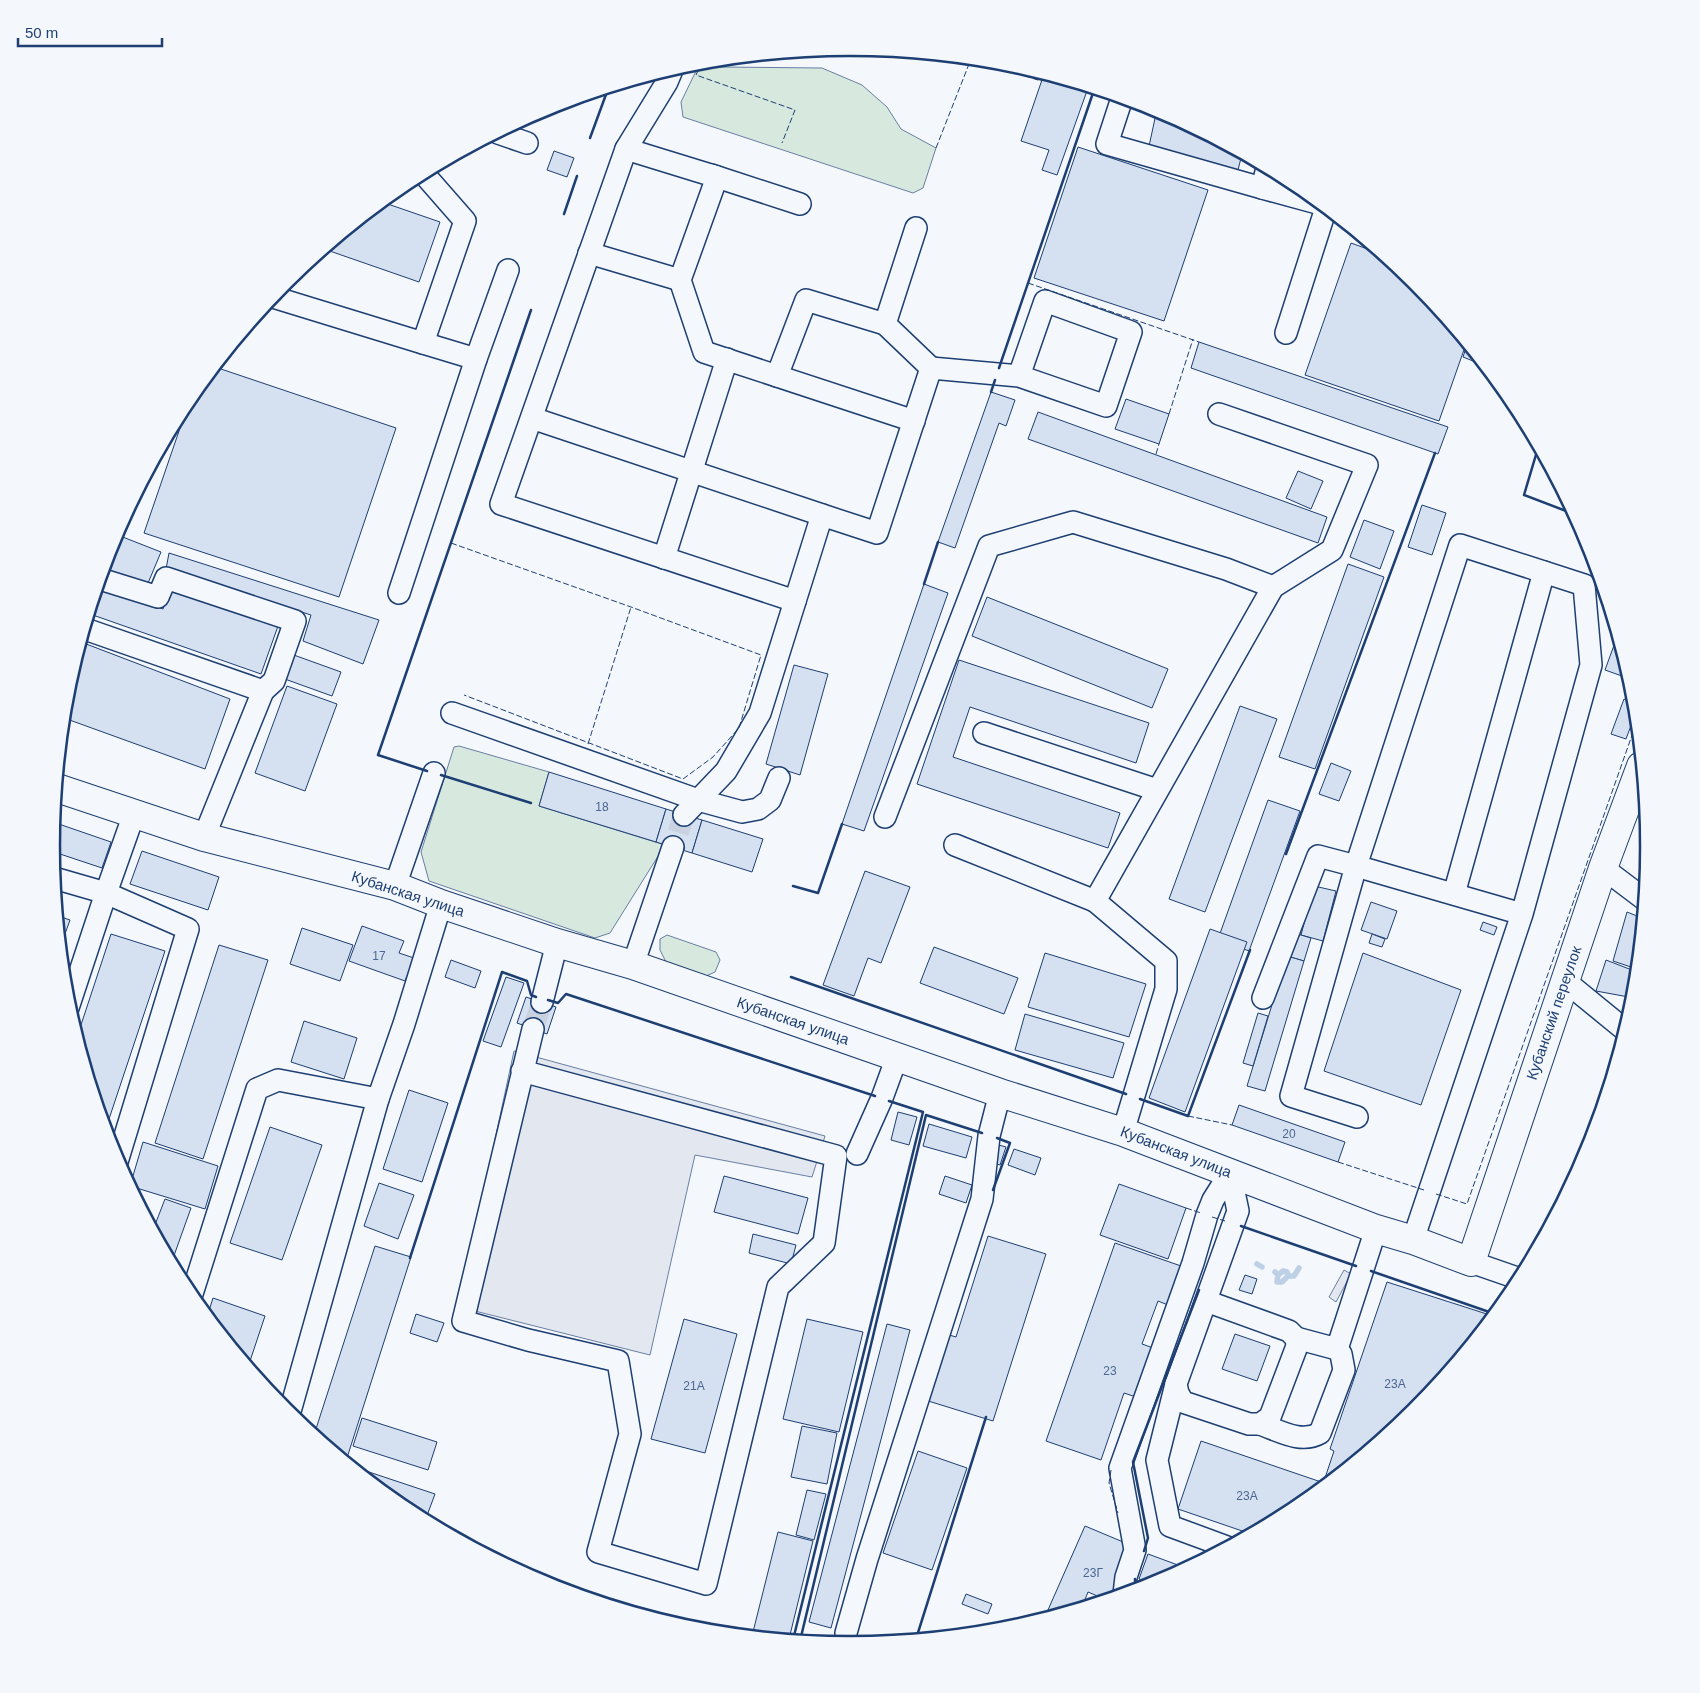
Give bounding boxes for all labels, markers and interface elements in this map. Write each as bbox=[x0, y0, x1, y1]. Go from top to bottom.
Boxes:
scale bar bbox=[18, 15, 161, 47]
text: 50 m bbox=[25, 24, 58, 41]
house number: 18 bbox=[595, 800, 609, 814]
street label: Кубанская улица bbox=[350, 867, 467, 920]
street label: Кубанский переулок bbox=[1523, 943, 1585, 1082]
house number: 17 bbox=[372, 949, 386, 963]
street label: Кубанская улица bbox=[735, 993, 852, 1048]
street label: Кубанская улица bbox=[1118, 1123, 1235, 1181]
house number: 20 bbox=[1282, 1127, 1296, 1141]
house number: 23 bbox=[1103, 1364, 1117, 1378]
house number: 23А bbox=[1384, 1377, 1406, 1391]
house number: 21А bbox=[683, 1379, 705, 1393]
house number: 23А bbox=[1236, 1489, 1258, 1503]
house number: 23Г bbox=[1083, 1566, 1103, 1580]

